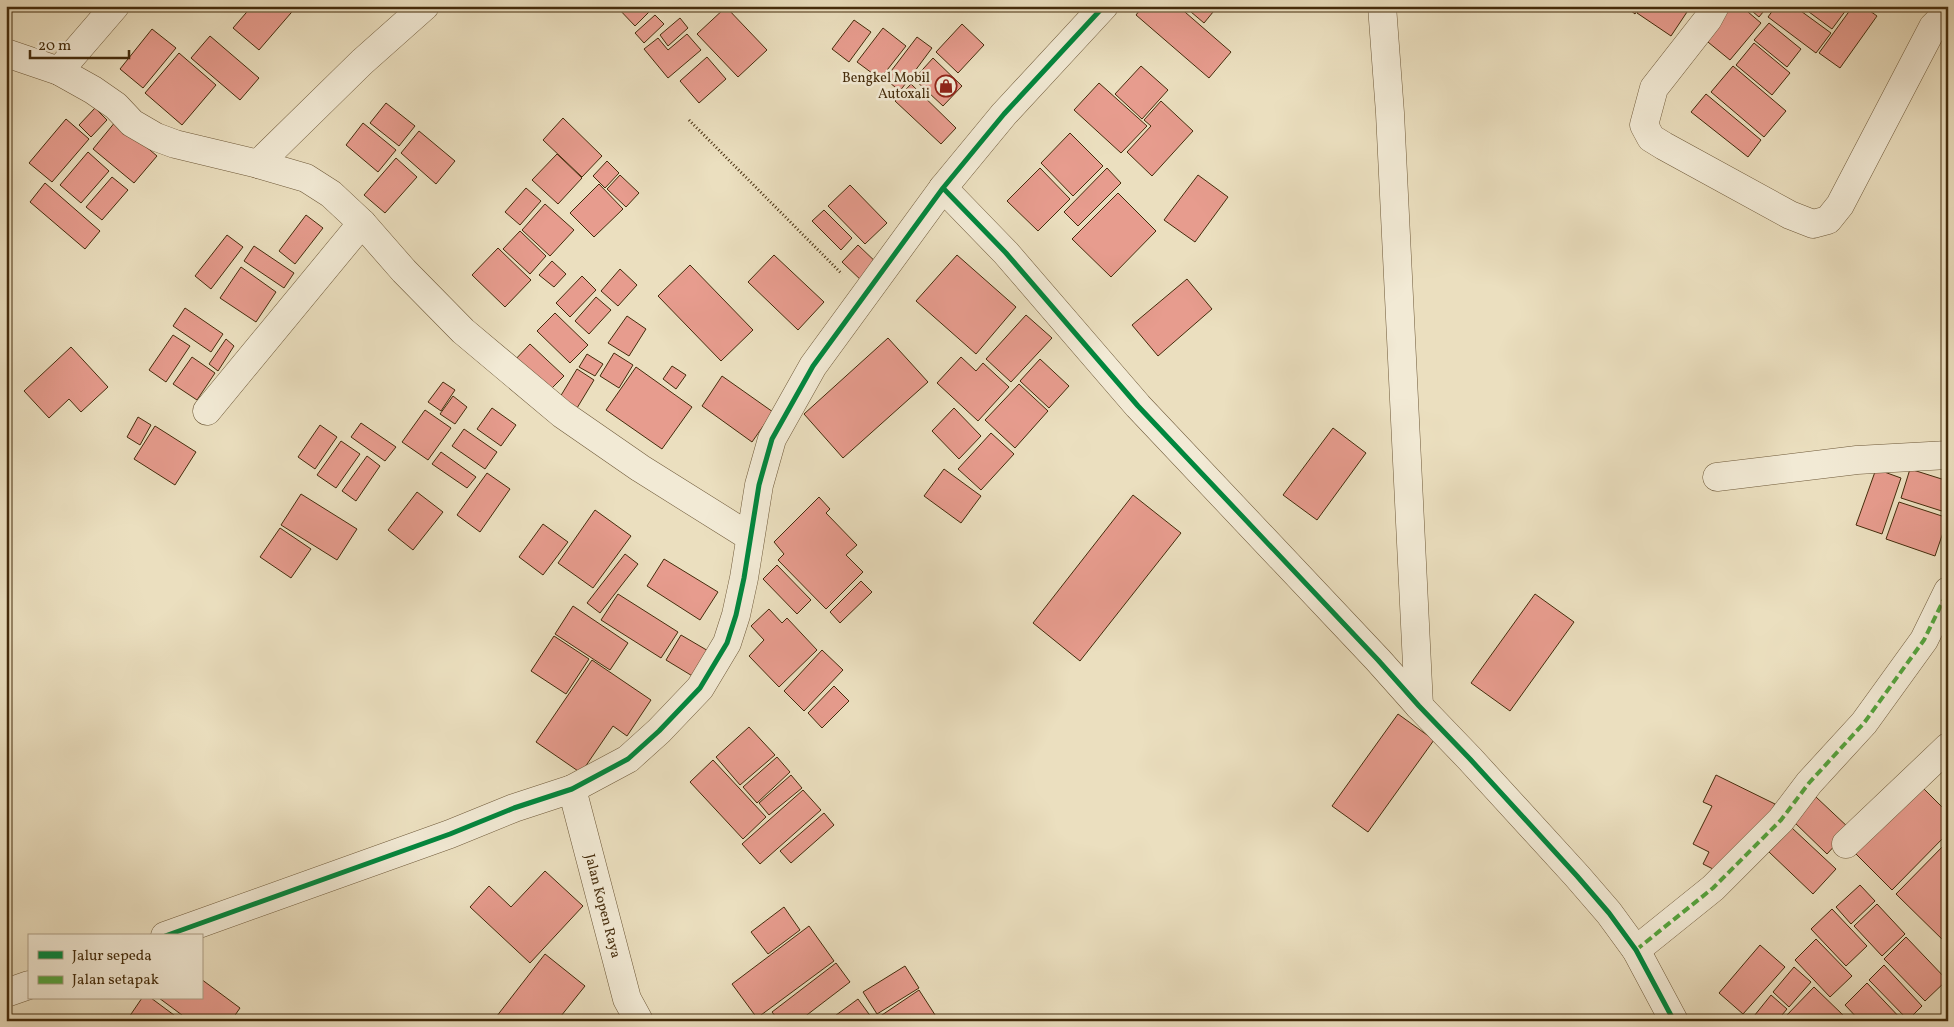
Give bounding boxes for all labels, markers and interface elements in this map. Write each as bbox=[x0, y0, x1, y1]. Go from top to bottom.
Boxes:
scale bar bbox=[30, 28, 129, 60]
text: 20 m bbox=[38, 36, 71, 57]
place label: Bengkel Mobil Autoxali bbox=[842, 69, 930, 104]
shop icon: Bengkel Mobil Autoxali bbox=[934, 74, 958, 98]
street label: Jalan Kopen Raya bbox=[580, 852, 625, 960]
legend bbox=[28, 934, 202, 1000]
text: Jalur sepeda bbox=[72, 946, 152, 967]
text: Jalan setapak bbox=[72, 970, 159, 991]

